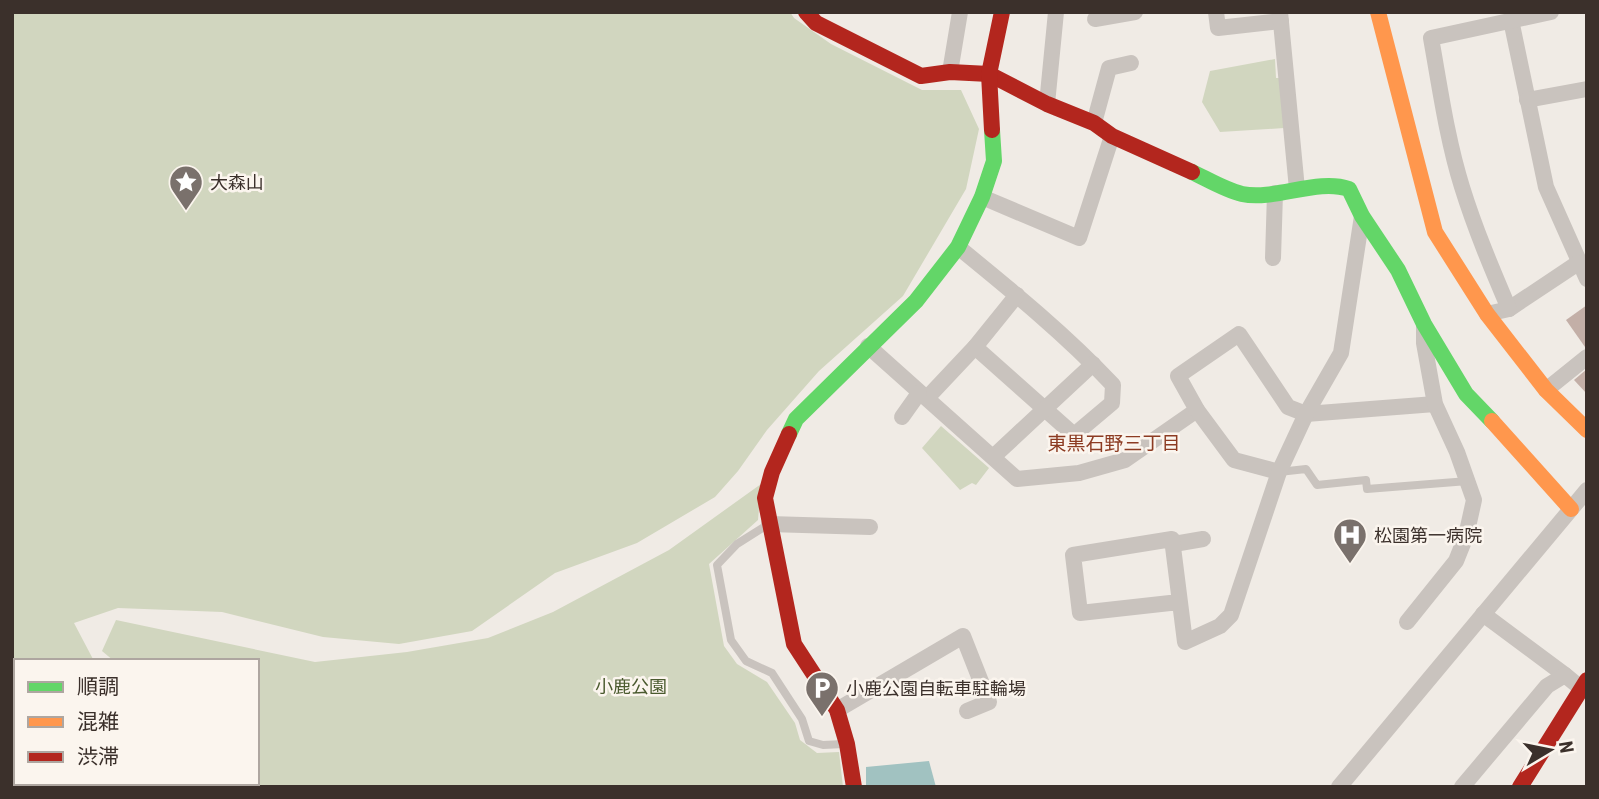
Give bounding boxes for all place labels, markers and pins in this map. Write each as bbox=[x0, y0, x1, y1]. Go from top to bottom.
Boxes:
place icon: 大森山 bbox=[167, 163, 205, 212]
place label: 大森山 bbox=[210, 172, 264, 193]
hospital icon: 松園第一病院 bbox=[1331, 516, 1369, 565]
place label: 松園第一病院 bbox=[1374, 525, 1482, 546]
parking icon: 小鹿公園自転車駐輪場 bbox=[803, 669, 841, 718]
place label: 小鹿公園自転車駐輪場 bbox=[846, 678, 1026, 699]

